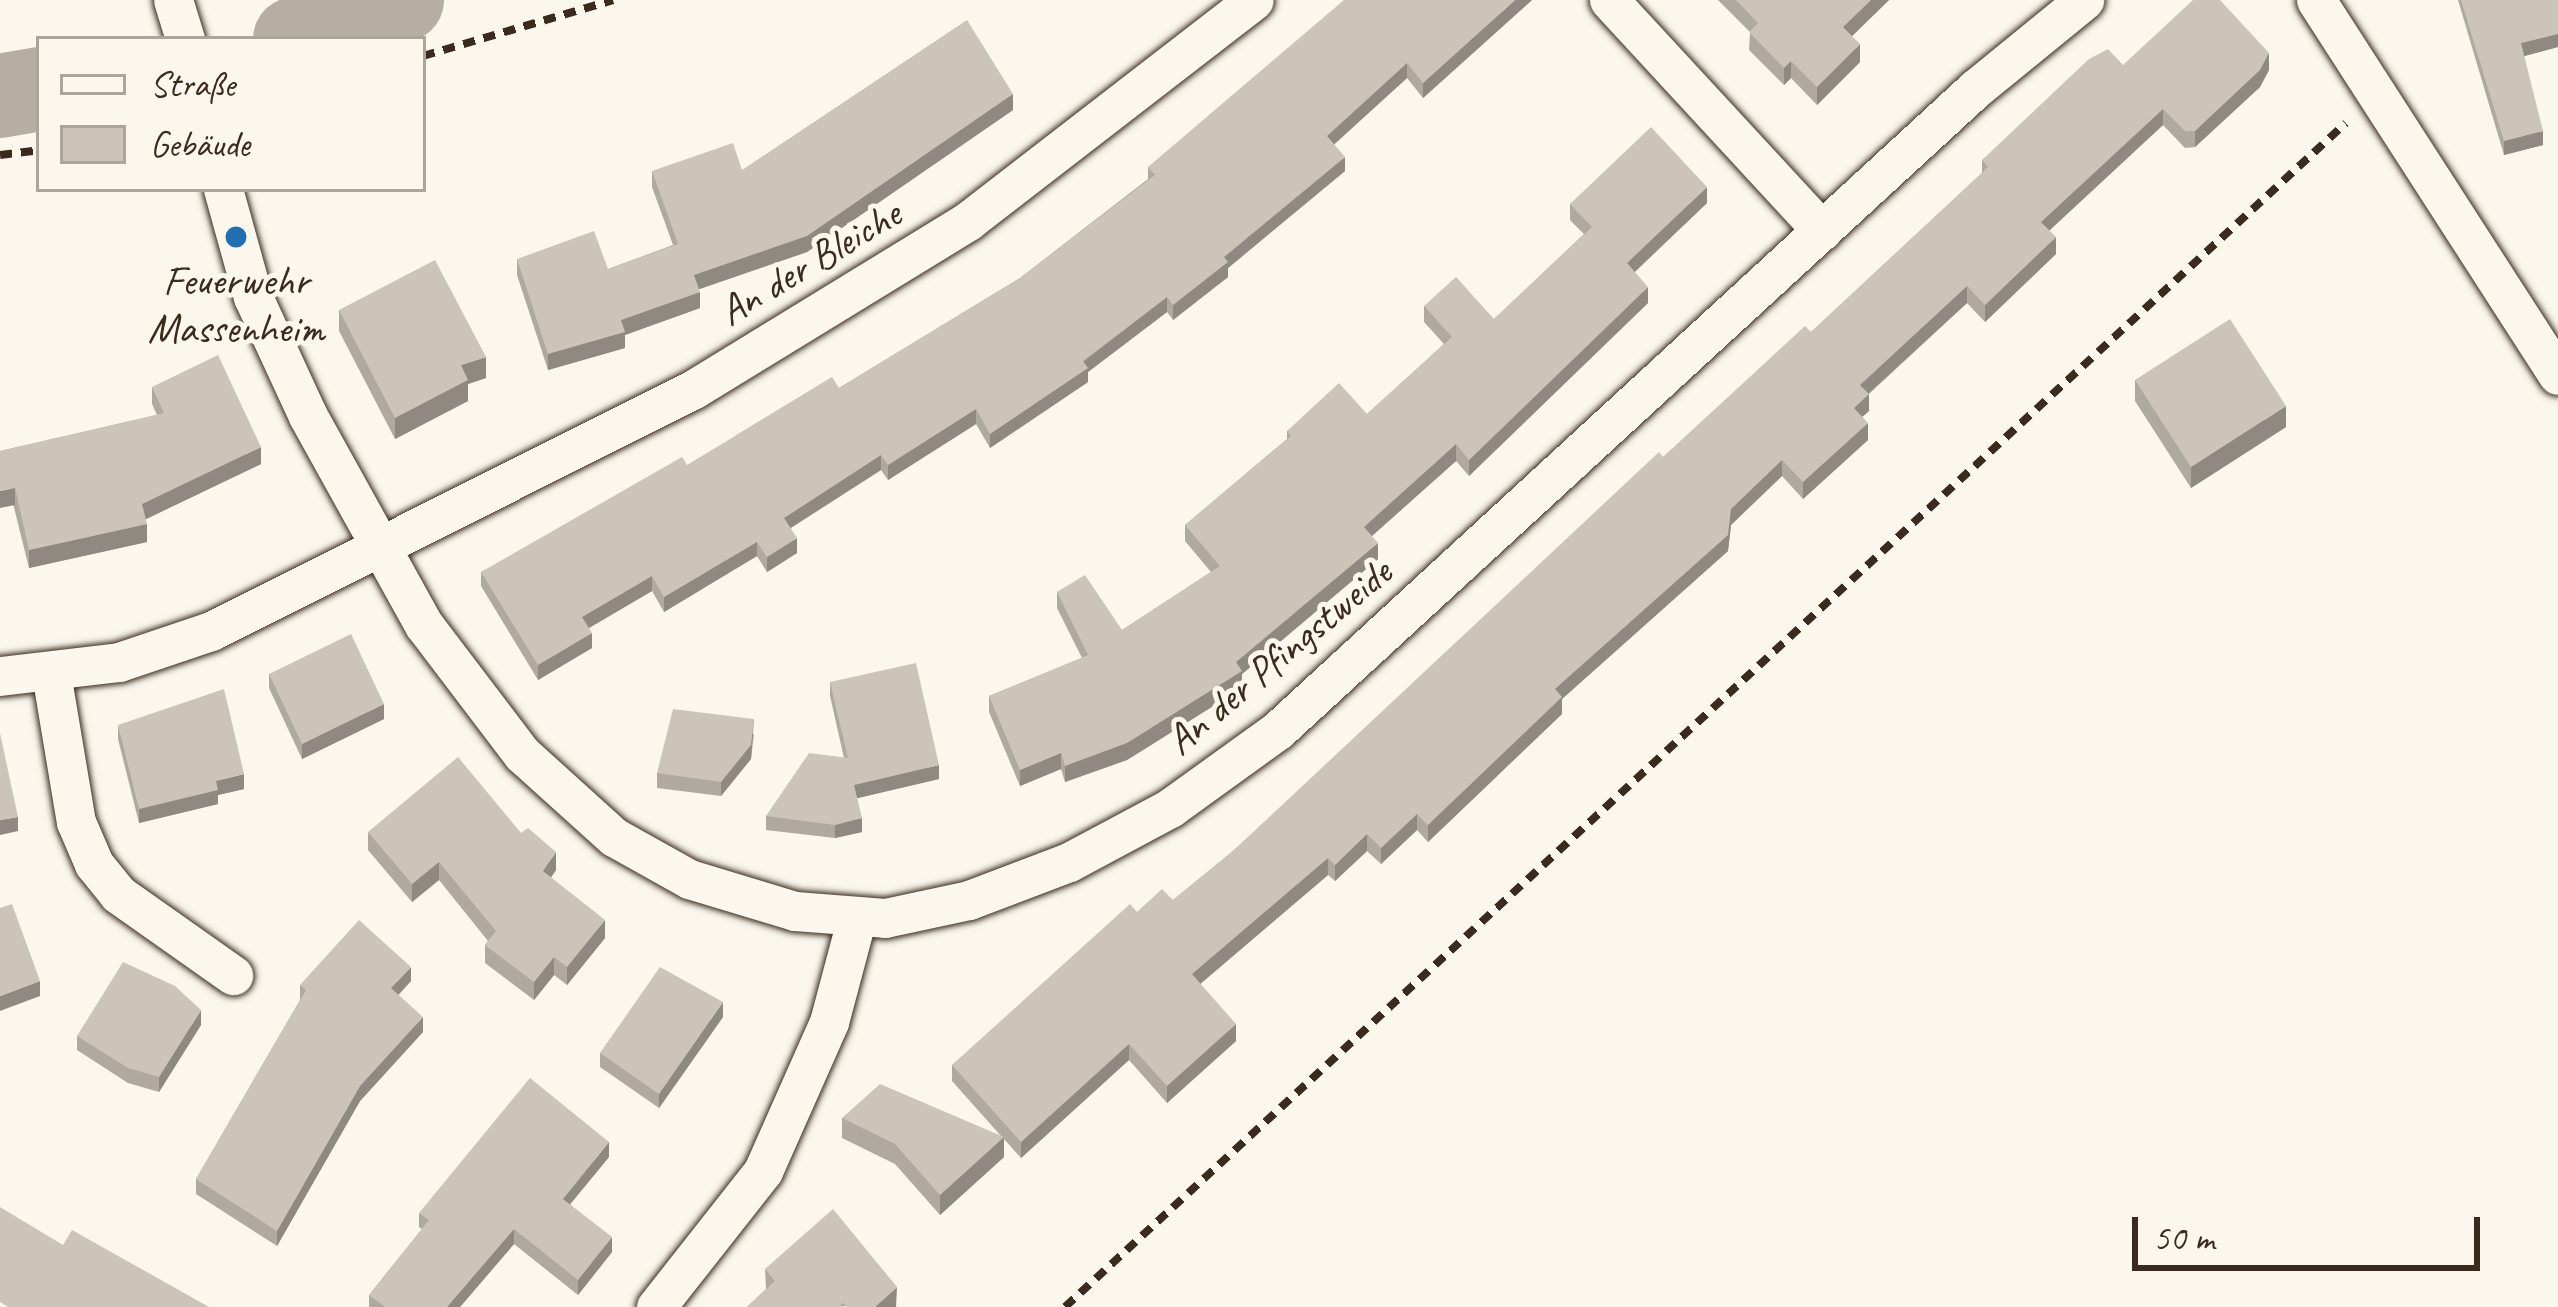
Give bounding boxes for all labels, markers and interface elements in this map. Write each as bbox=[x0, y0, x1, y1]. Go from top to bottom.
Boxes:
legend bbox=[36, 36, 426, 192]
text: Straße bbox=[150, 61, 235, 107]
text: Gebäude bbox=[150, 121, 250, 167]
street label: An der Bleiche bbox=[710, 189, 910, 337]
marker: Feuerwehr Massenheim bbox=[223, 224, 249, 250]
place label: Feuerwehr Massenheim bbox=[148, 256, 324, 354]
street label: An der Pfingstweide bbox=[1156, 548, 1402, 766]
scale bar bbox=[2138, 1193, 2486, 1267]
text: 50 m bbox=[2153, 1215, 2214, 1261]

